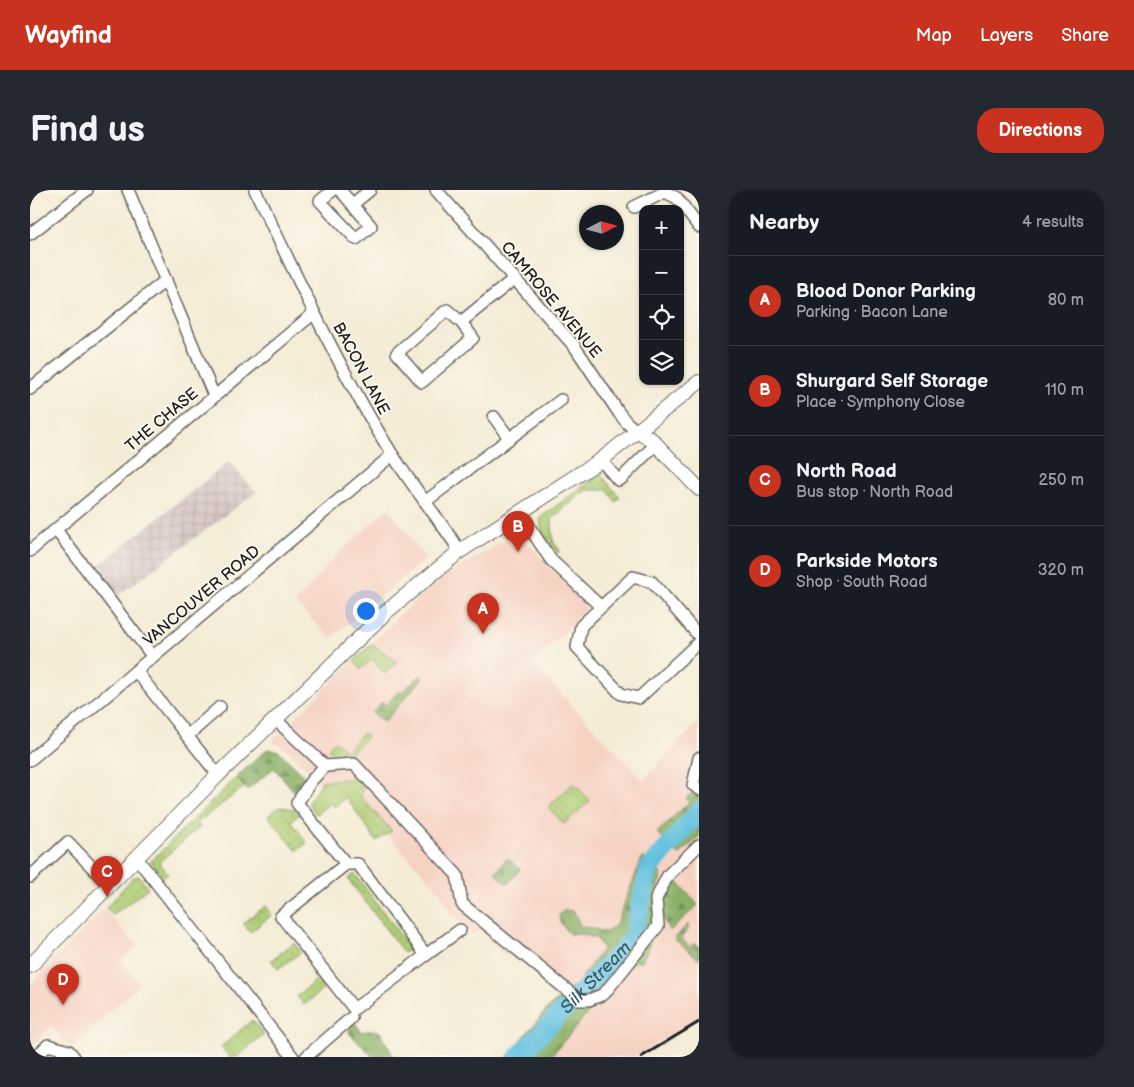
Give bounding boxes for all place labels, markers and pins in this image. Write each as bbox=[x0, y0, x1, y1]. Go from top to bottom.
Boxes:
pin: B bbox=[502, 511, 534, 552]
pin: A bbox=[467, 593, 499, 634]
pin: C bbox=[91, 856, 123, 897]
pin: D bbox=[47, 964, 79, 1005]

